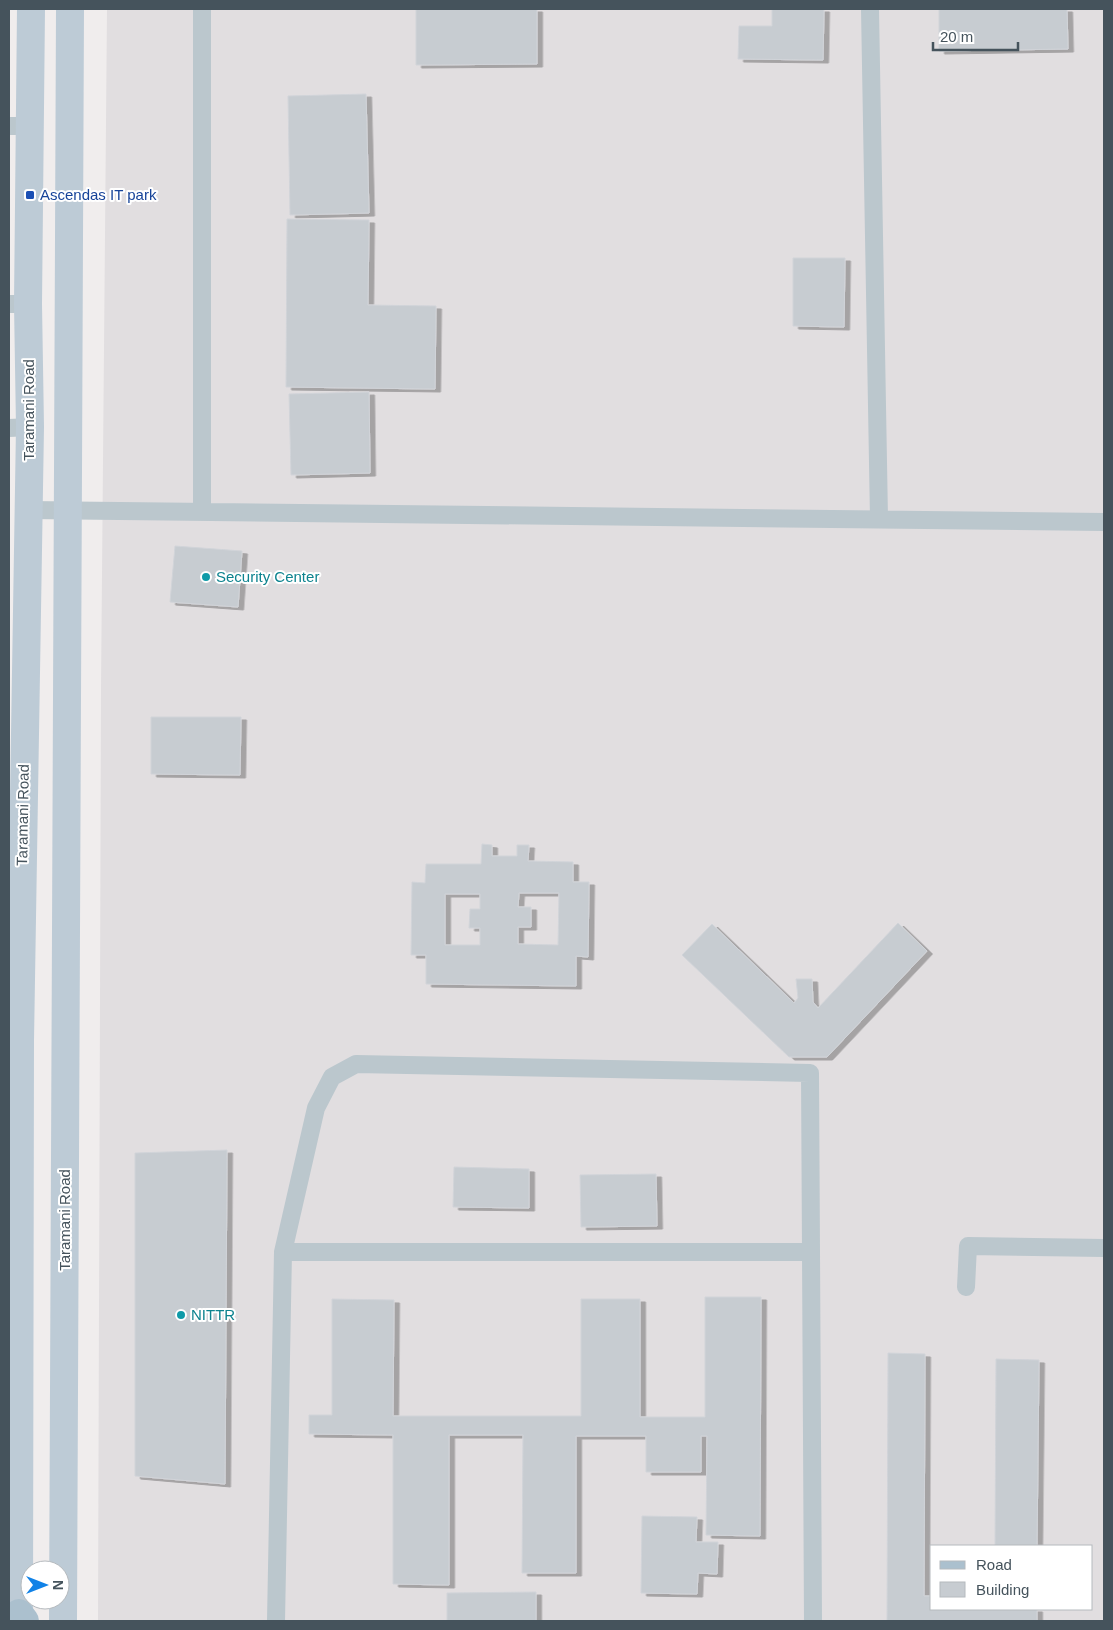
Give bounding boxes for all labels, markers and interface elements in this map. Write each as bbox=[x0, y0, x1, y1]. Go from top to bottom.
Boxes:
scale bar bbox=[933, 20, 1018, 52]
text: 20 m bbox=[940, 28, 973, 45]
place label: Ascendas IT park bbox=[40, 186, 157, 203]
marker: Ascendas IT park bbox=[24, 189, 36, 201]
street label: Taramani Road bbox=[20, 359, 37, 461]
place label: Security Center bbox=[216, 568, 319, 585]
marker: Security Center bbox=[200, 571, 212, 583]
street label: Taramani Road bbox=[13, 764, 32, 866]
street label: Taramani Road bbox=[56, 1169, 73, 1271]
place label: NITTR bbox=[191, 1306, 235, 1323]
marker: NITTR bbox=[175, 1309, 187, 1321]
legend bbox=[930, 1545, 1093, 1610]
text: Road bbox=[976, 1556, 1012, 1573]
north arrow bbox=[20, 1560, 70, 1610]
text: N bbox=[50, 1580, 66, 1590]
text: Building bbox=[976, 1581, 1029, 1598]

